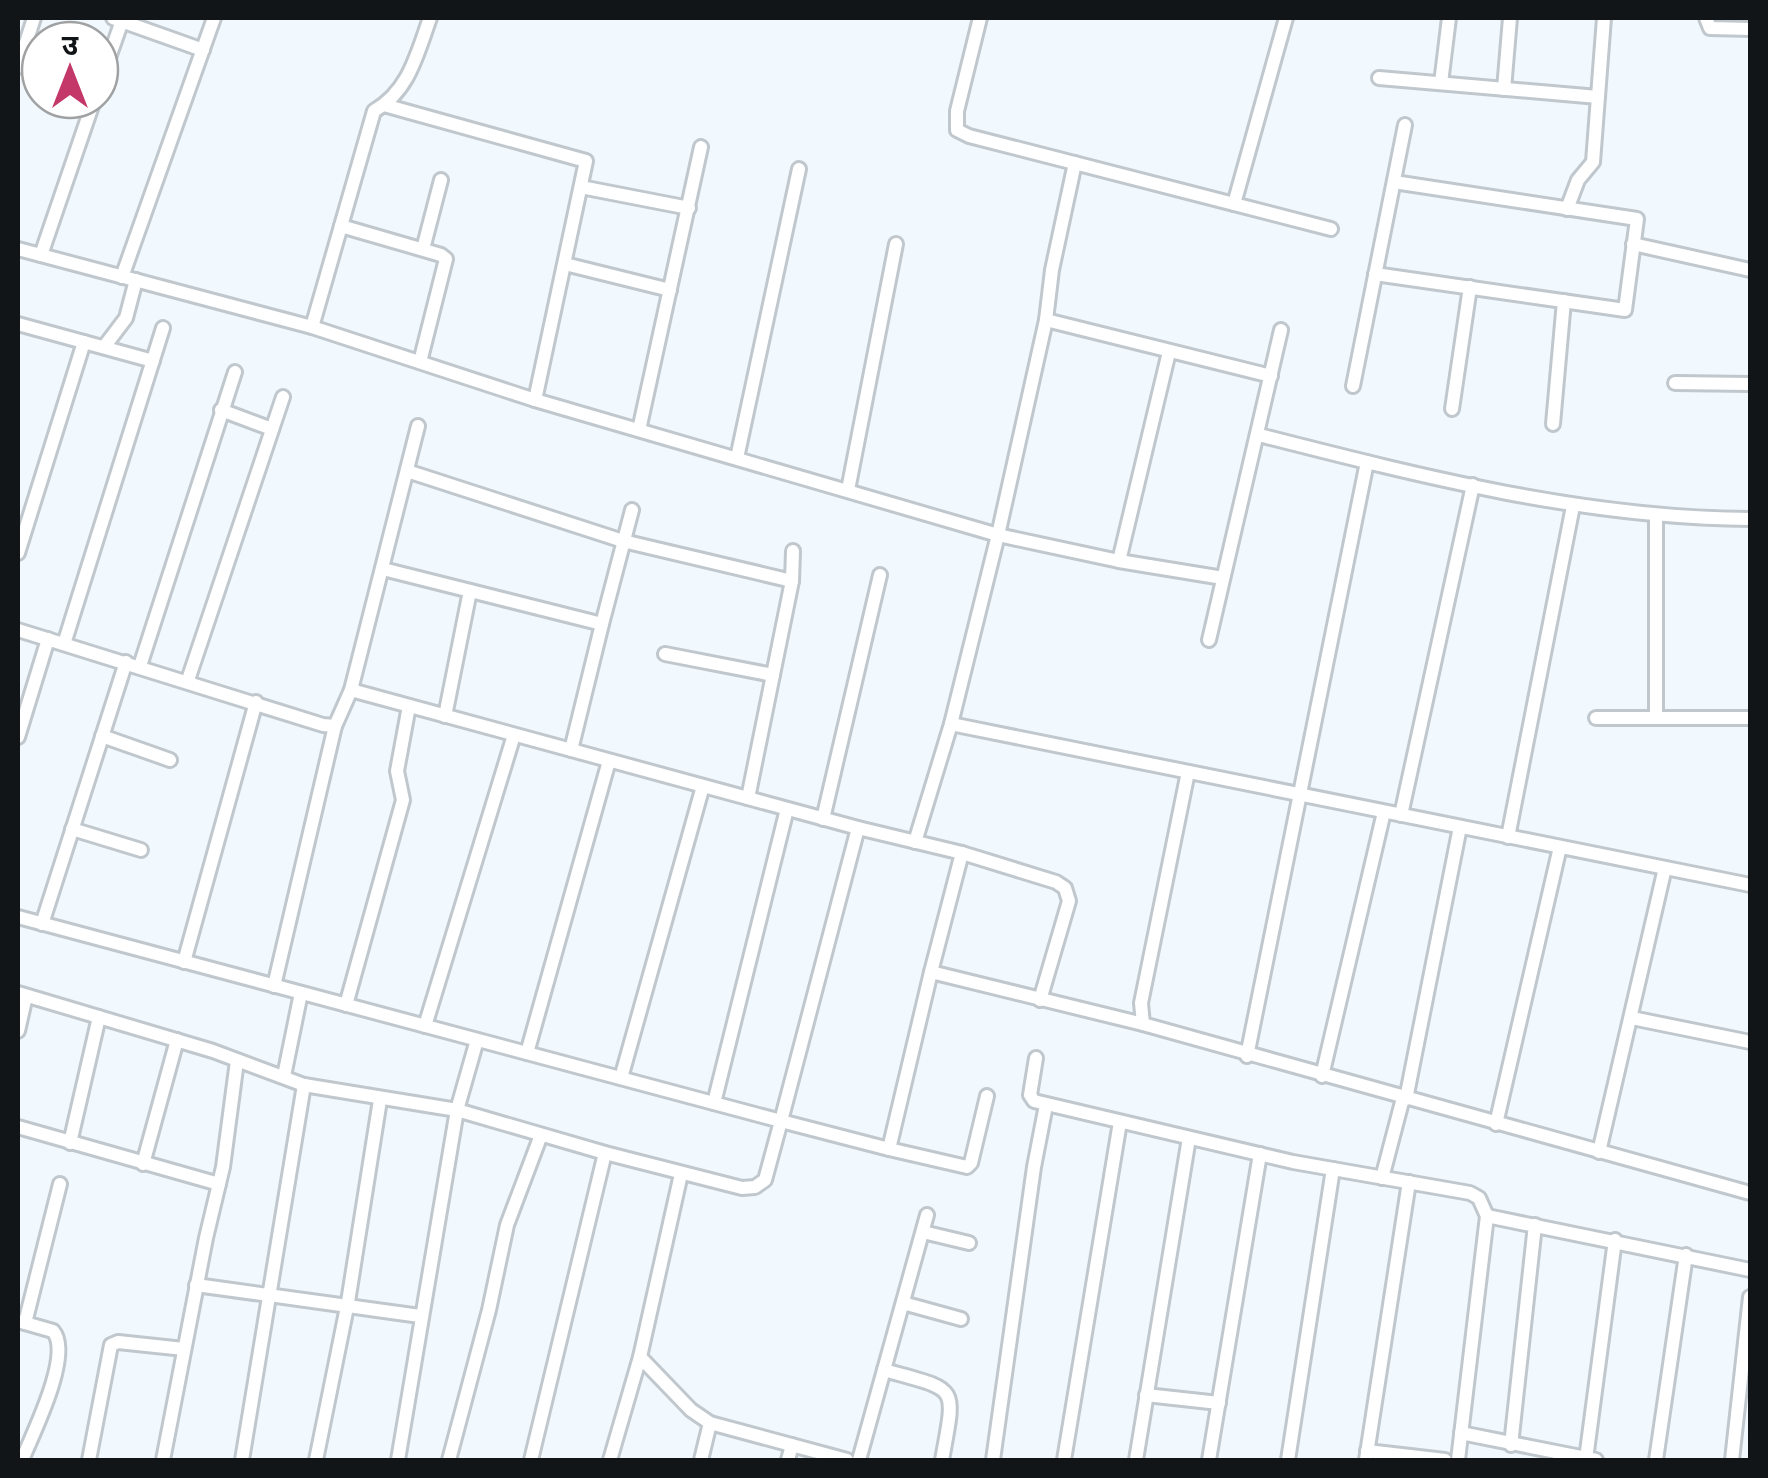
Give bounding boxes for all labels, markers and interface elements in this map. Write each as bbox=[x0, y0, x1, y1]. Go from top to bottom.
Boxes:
north arrow bbox=[20, 20, 120, 120]
text: उ bbox=[62, 26, 79, 63]

